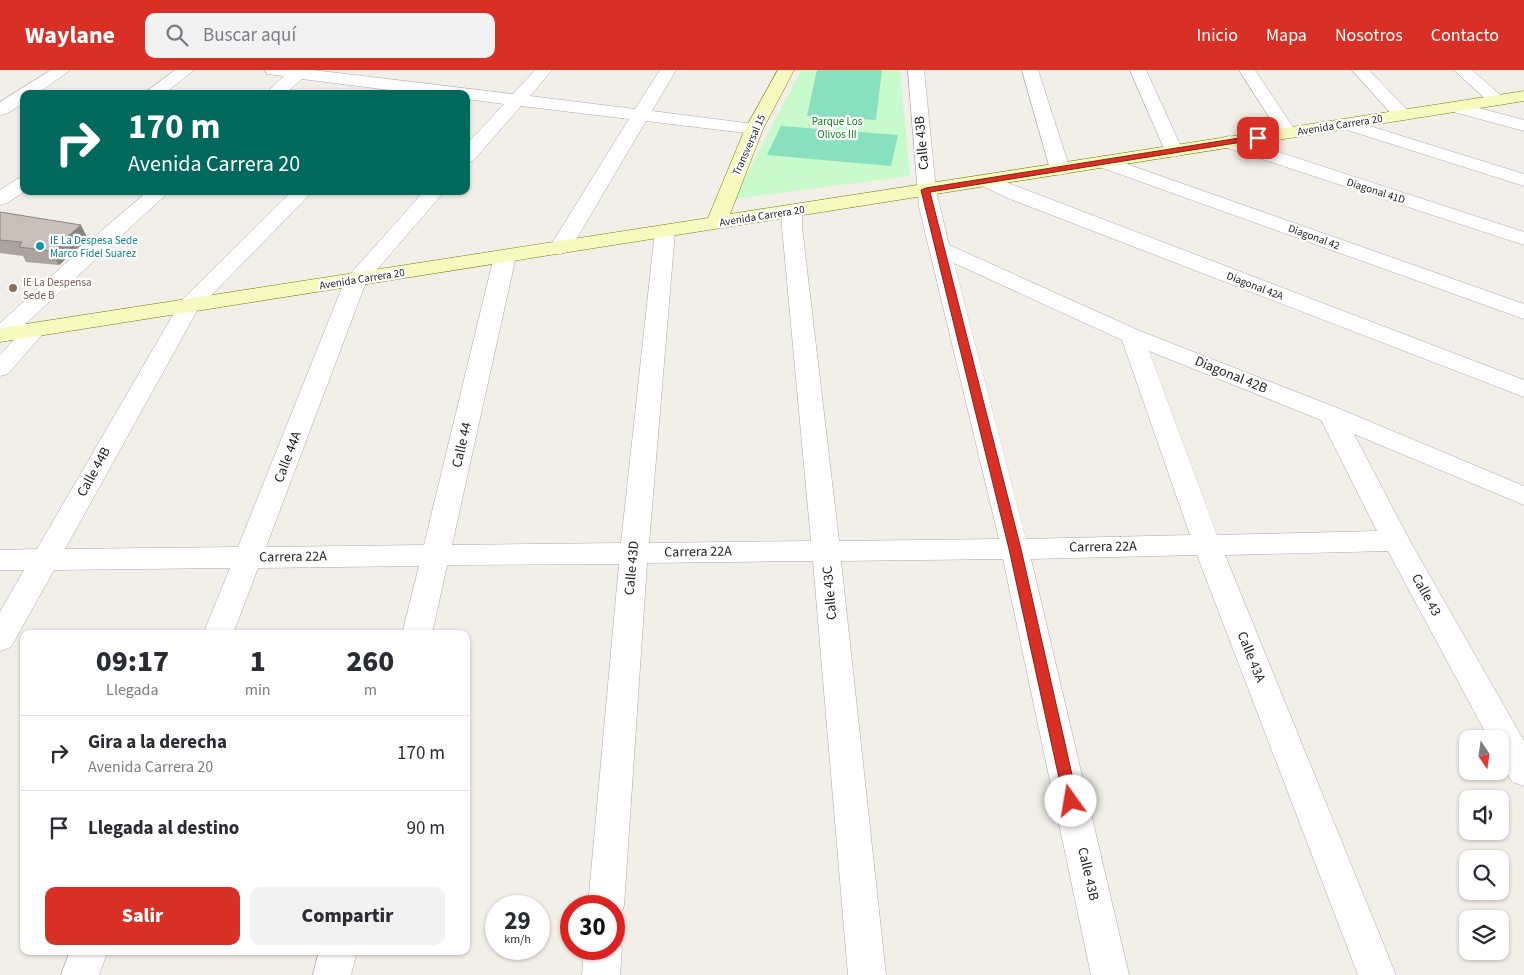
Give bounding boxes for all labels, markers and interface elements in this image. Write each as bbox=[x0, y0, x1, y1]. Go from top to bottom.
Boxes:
search box bbox=[145, 13, 495, 58]
text: Waylane bbox=[25, 18, 115, 53]
icon: search bbox=[163, 21, 191, 49]
text: Buscar aquí bbox=[203, 22, 296, 49]
text: Inicio bbox=[1197, 23, 1238, 48]
text: Mapa bbox=[1266, 23, 1307, 48]
text: Nosotros bbox=[1335, 23, 1403, 48]
text: Contacto bbox=[1431, 23, 1499, 48]
text: 170 m bbox=[128, 102, 220, 152]
icon: right bbox=[45, 110, 110, 175]
street label: Avenida Carrera 20 bbox=[1296, 111, 1384, 139]
street label: Transversal 15 bbox=[729, 112, 769, 178]
park label: Parque Los Olivos III bbox=[812, 114, 863, 142]
street label: Calle 43B bbox=[910, 115, 934, 171]
pin bbox=[1237, 117, 1279, 159]
icon: arrive bbox=[1244, 124, 1272, 152]
text: Avenida Carrera 20 bbox=[128, 148, 300, 180]
street label: Diagonal 41D bbox=[1345, 174, 1407, 208]
street label: Avenida Carrera 20 bbox=[718, 202, 806, 230]
street label: Diagonal 42 bbox=[1286, 221, 1342, 253]
place label: IE La Despesa Sede Marco Fidel Suarez bbox=[50, 233, 138, 261]
marker: IE La Despesa Sede Marco Fidel Suarez bbox=[34, 240, 46, 252]
street label: Avenida Carrera 20 bbox=[318, 265, 406, 293]
street label: Diagonal 42A bbox=[1224, 268, 1286, 304]
place label: IE La Despensa Sede B bbox=[23, 275, 92, 303]
marker: IE La Despensa Sede B bbox=[7, 282, 19, 294]
street label: Diagonal 42B bbox=[1192, 351, 1270, 399]
street label: Calle 44 bbox=[447, 420, 477, 470]
street label: Calle 44A bbox=[269, 428, 307, 486]
street label: Calle 44B bbox=[72, 443, 116, 501]
street label: Carrera 22A bbox=[1069, 536, 1137, 558]
street label: Calle 43D bbox=[620, 540, 644, 596]
street label: Carrera 22A bbox=[664, 541, 732, 563]
street label: Carrera 22A bbox=[259, 546, 327, 568]
street label: Calle 43C bbox=[818, 565, 842, 621]
street label: Calle 43 bbox=[1406, 570, 1446, 620]
street label: Calle 43A bbox=[1232, 628, 1270, 686]
text: 09:17 bbox=[96, 640, 169, 683]
text: 1 bbox=[250, 640, 266, 683]
text: 260 bbox=[346, 640, 394, 683]
text: Llegada bbox=[106, 679, 159, 701]
text: min bbox=[245, 679, 271, 701]
text: m bbox=[364, 679, 377, 701]
text: Gira a la derecha bbox=[88, 729, 227, 756]
north arrow bbox=[1459, 730, 1509, 780]
map controls bbox=[1459, 730, 1509, 960]
icon: right bbox=[45, 739, 73, 767]
text: 170 m bbox=[397, 740, 445, 767]
text: Avenida Carrera 20 bbox=[88, 756, 213, 778]
position arrow bbox=[1044, 774, 1096, 826]
button: sound bbox=[1459, 790, 1509, 840]
icon: arrive bbox=[45, 814, 73, 842]
text: Llegada al destino bbox=[88, 815, 239, 842]
text: 90 m bbox=[407, 815, 445, 842]
street label: Calle 43B bbox=[1072, 845, 1104, 903]
button: search bbox=[1459, 850, 1509, 900]
button: Salir bbox=[45, 887, 240, 945]
button: Compartir bbox=[250, 887, 445, 945]
speed limit sign: 30 bbox=[560, 895, 625, 960]
text: 29 bbox=[504, 903, 531, 939]
button: layers bbox=[1459, 910, 1509, 960]
text: km/h bbox=[504, 931, 531, 948]

